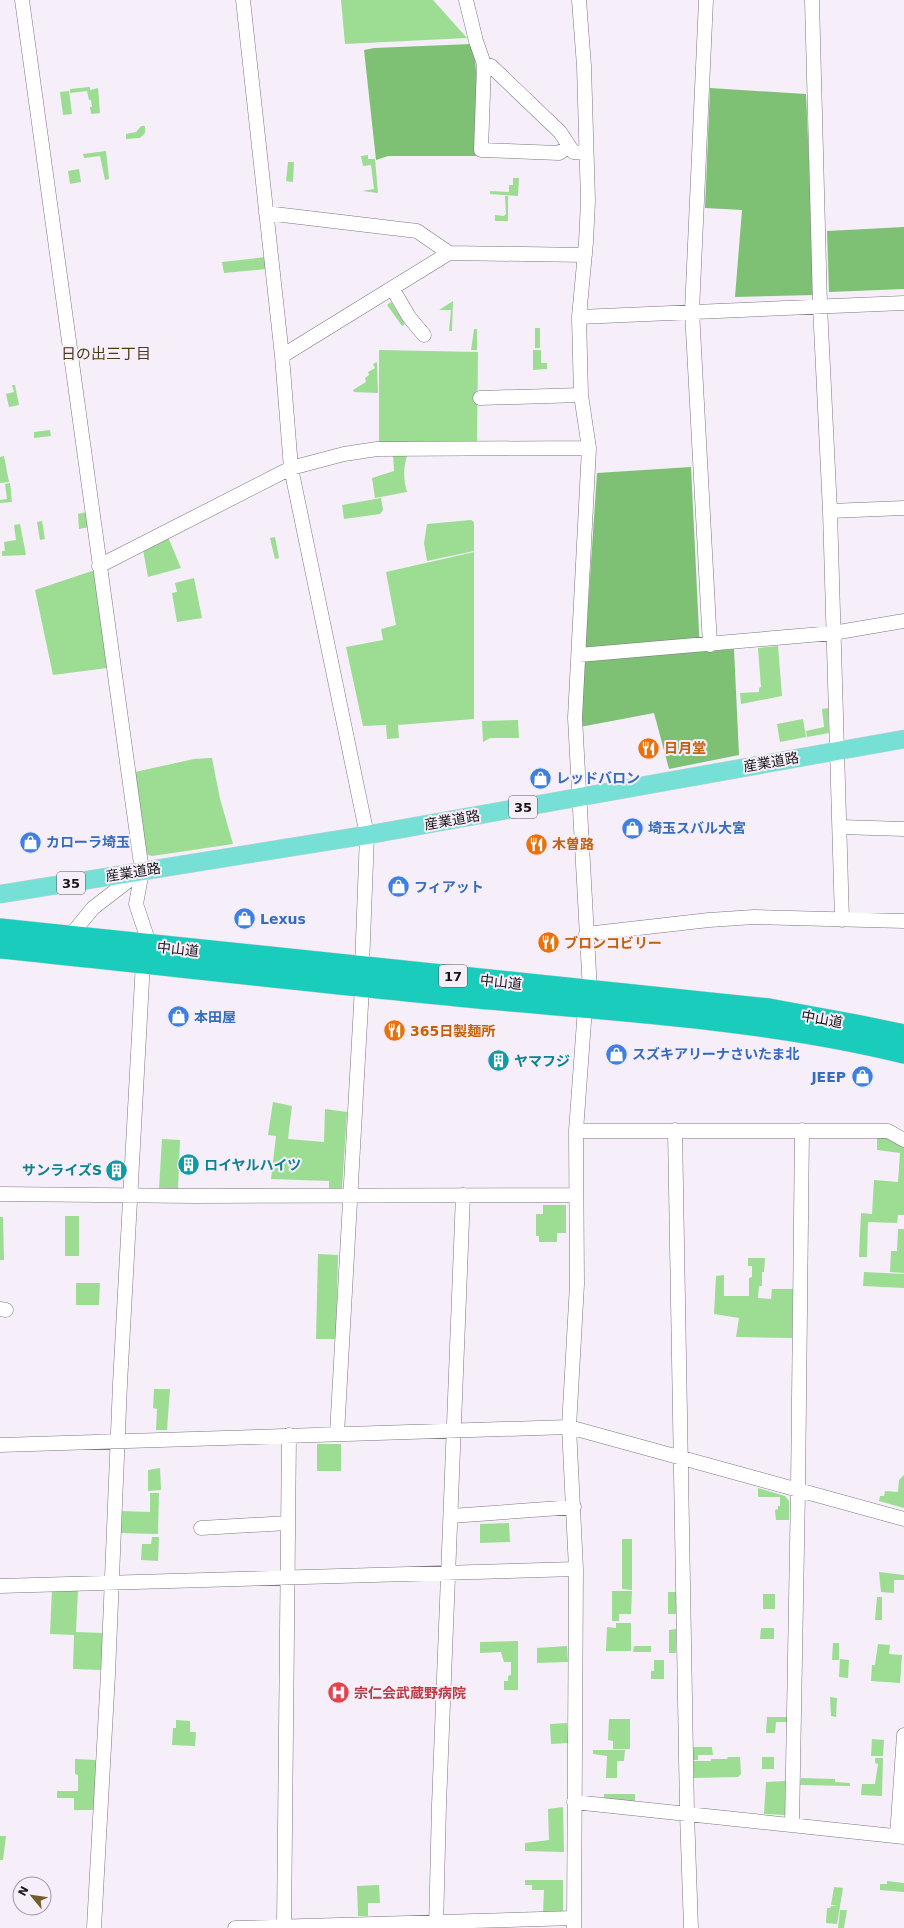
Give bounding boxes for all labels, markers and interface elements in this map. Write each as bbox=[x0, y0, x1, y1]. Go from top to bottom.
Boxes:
district label: 日の出三丁目 bbox=[61, 345, 151, 363]
restaurant icon: 日月堂 bbox=[635, 735, 661, 761]
place label: 日月堂 bbox=[664, 740, 706, 756]
street label: 産業道路 bbox=[742, 749, 800, 775]
shop icon: レッドバロン bbox=[527, 765, 553, 791]
place label: レッドバロン bbox=[556, 770, 640, 786]
road number: 35 bbox=[509, 796, 537, 818]
street label: 産業道路 bbox=[423, 807, 481, 833]
shop icon: 埼玉スバル大宮 bbox=[620, 815, 646, 841]
place label: 埼玉スバル大宮 bbox=[648, 820, 746, 836]
shop icon: カローラ埼玉 bbox=[17, 829, 43, 855]
restaurant icon: 木曽路 bbox=[523, 831, 549, 857]
place label: カローラ埼玉 bbox=[46, 834, 130, 850]
place label: 木曽路 bbox=[552, 836, 594, 852]
street label: 産業道路 bbox=[104, 860, 162, 884]
road number: 35 bbox=[57, 872, 85, 894]
shop icon: フィアット bbox=[385, 874, 411, 900]
place label: フィアット bbox=[414, 879, 484, 895]
shop icon: Lexus bbox=[232, 906, 258, 932]
place label: Lexus bbox=[260, 911, 306, 927]
restaurant icon: ブロンコビリー bbox=[536, 930, 562, 956]
place label: ブロンコビリー bbox=[564, 935, 662, 951]
street label: 中山道 bbox=[156, 939, 200, 959]
road number: 17 bbox=[439, 965, 467, 987]
street label: 中山道 bbox=[479, 972, 523, 992]
shop icon: 本田屋 bbox=[165, 1004, 191, 1030]
street label: 中山道 bbox=[800, 1007, 844, 1031]
place label: 本田屋 bbox=[194, 1009, 236, 1025]
restaurant icon: 365日製麺所 bbox=[381, 1018, 407, 1044]
place label: 365日製麺所 bbox=[410, 1023, 495, 1039]
shop icon: スズキアリーナさいたま北 bbox=[604, 1041, 630, 1067]
place label: スズキアリーナさいたま北 bbox=[632, 1046, 800, 1062]
building icon: ヤマフジ bbox=[486, 1048, 512, 1074]
place label: ヤマフジ bbox=[514, 1053, 570, 1069]
shop icon: JEEP bbox=[849, 1064, 875, 1090]
place label: JEEP bbox=[810, 1069, 846, 1085]
building icon: ロイヤルハイツ bbox=[175, 1152, 201, 1178]
building icon: サンライズS bbox=[104, 1157, 130, 1183]
place label: ロイヤルハイツ bbox=[204, 1157, 301, 1173]
place label: サンライズS bbox=[22, 1162, 102, 1178]
hospital icon: 宗仁会武蔵野病院 bbox=[325, 1680, 351, 1706]
place label: 宗仁会武蔵野病院 bbox=[354, 1685, 466, 1701]
north arrow bbox=[12, 1876, 52, 1916]
text: N bbox=[16, 1884, 32, 1899]

